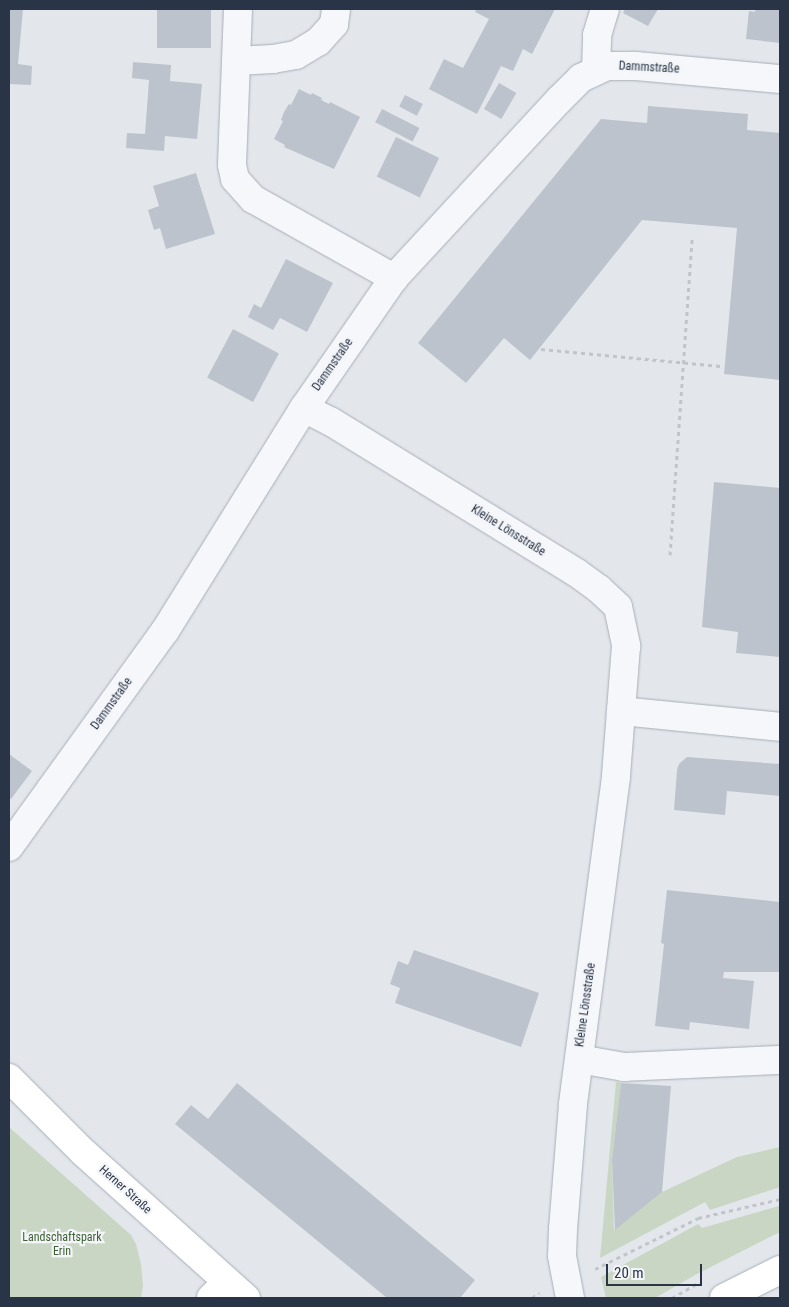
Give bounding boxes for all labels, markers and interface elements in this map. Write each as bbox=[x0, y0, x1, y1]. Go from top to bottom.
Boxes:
street label: Dammstraße bbox=[618, 59, 680, 77]
street label: Dammstraße bbox=[310, 336, 356, 394]
street label: Kleine Lönsstraße bbox=[468, 502, 548, 560]
street label: Dammstraße bbox=[88, 675, 136, 733]
street label: Kleine Lönsstraße bbox=[573, 962, 599, 1048]
street label: Herner Straße bbox=[96, 1163, 154, 1217]
park label: Landschaftspark Erin bbox=[22, 1231, 102, 1259]
scale bar bbox=[609, 1254, 705, 1286]
text: 20 m bbox=[614, 1264, 644, 1282]

